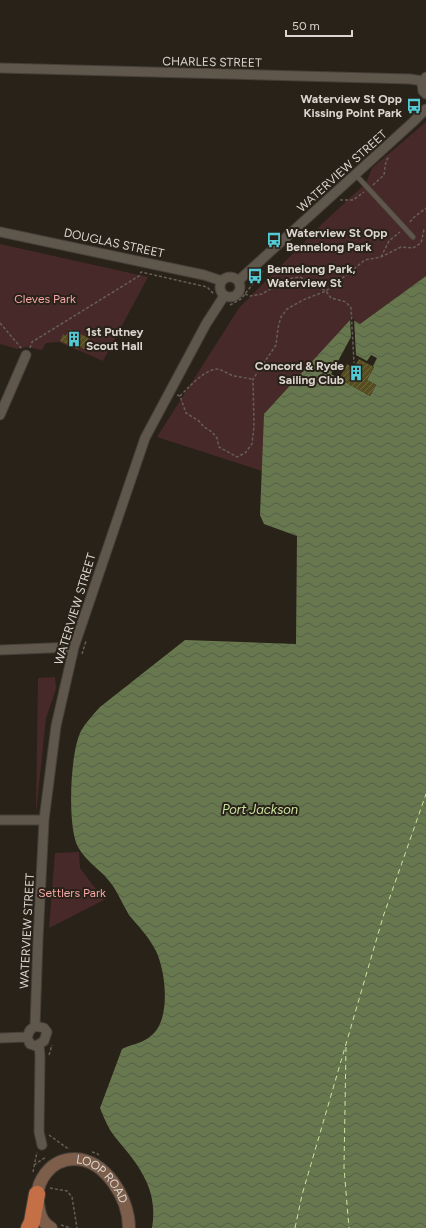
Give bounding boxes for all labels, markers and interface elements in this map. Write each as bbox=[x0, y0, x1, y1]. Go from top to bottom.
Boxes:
scale bar bbox=[286, 12, 352, 38]
text: 50 m bbox=[292, 19, 320, 33]
street label: CHARLES STREET bbox=[162, 54, 262, 70]
place label: Waterview St Opp Kissing Point Park bbox=[300, 92, 403, 120]
bus stop icon: Waterview St Opp Kissing Point Park bbox=[405, 97, 423, 115]
street label: WATERVIEW STREET bbox=[294, 127, 390, 215]
street label: DOUGLAS STREET bbox=[63, 226, 166, 261]
place label: Waterview St Opp Bennelong Park bbox=[286, 226, 388, 254]
bus stop icon: Waterview St Opp Bennelong Park bbox=[265, 231, 283, 249]
place label: Bennelong Park, Waterview St bbox=[267, 262, 356, 290]
bus stop icon: Bennelong Park, Waterview St bbox=[246, 267, 264, 285]
park label: Cleves Park bbox=[14, 292, 76, 306]
place label: 1st Putney Scout Hall bbox=[86, 325, 143, 353]
building icon: 1st Putney Scout Hall bbox=[65, 330, 83, 348]
place label: Concord & Ryde Sailing Club bbox=[255, 359, 344, 387]
building icon: Concord & Ryde Sailing Club bbox=[347, 364, 365, 382]
street label: WATERVIEW STREET bbox=[51, 551, 99, 666]
water label: Port Jackson bbox=[222, 802, 298, 817]
street label: WATERVIEW STREET bbox=[17, 872, 37, 989]
park label: Settlers Park bbox=[38, 886, 106, 900]
street label: LOOP ROAD bbox=[75, 1152, 131, 1205]

